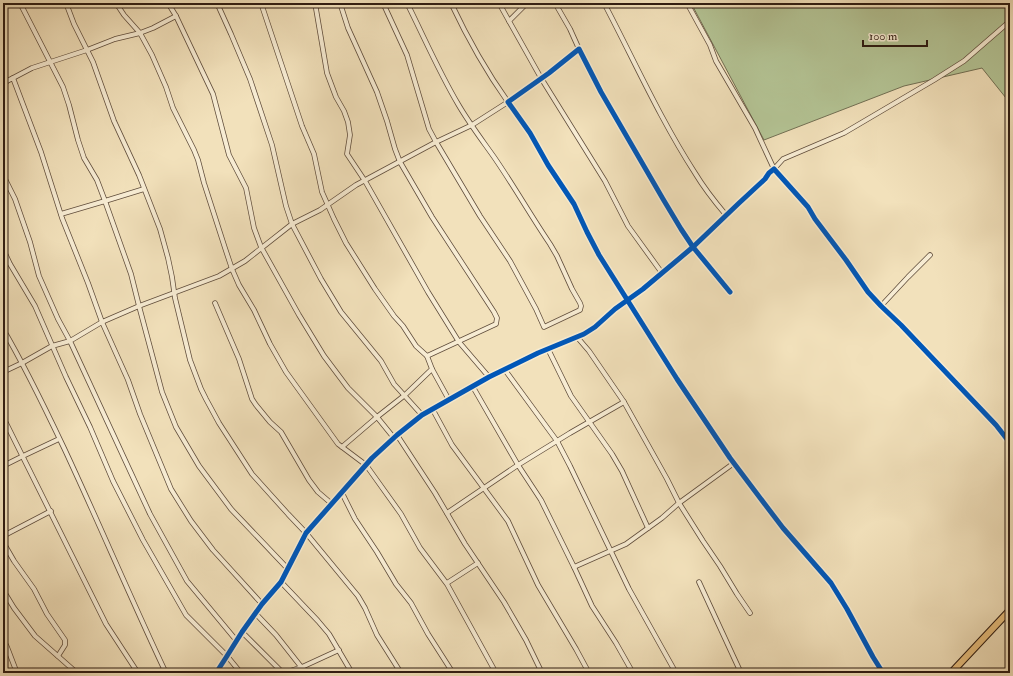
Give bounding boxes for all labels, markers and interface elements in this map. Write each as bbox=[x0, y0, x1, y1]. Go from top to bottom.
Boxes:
scale bar bbox=[863, 22, 927, 48]
text: 100 m bbox=[869, 29, 898, 44]

